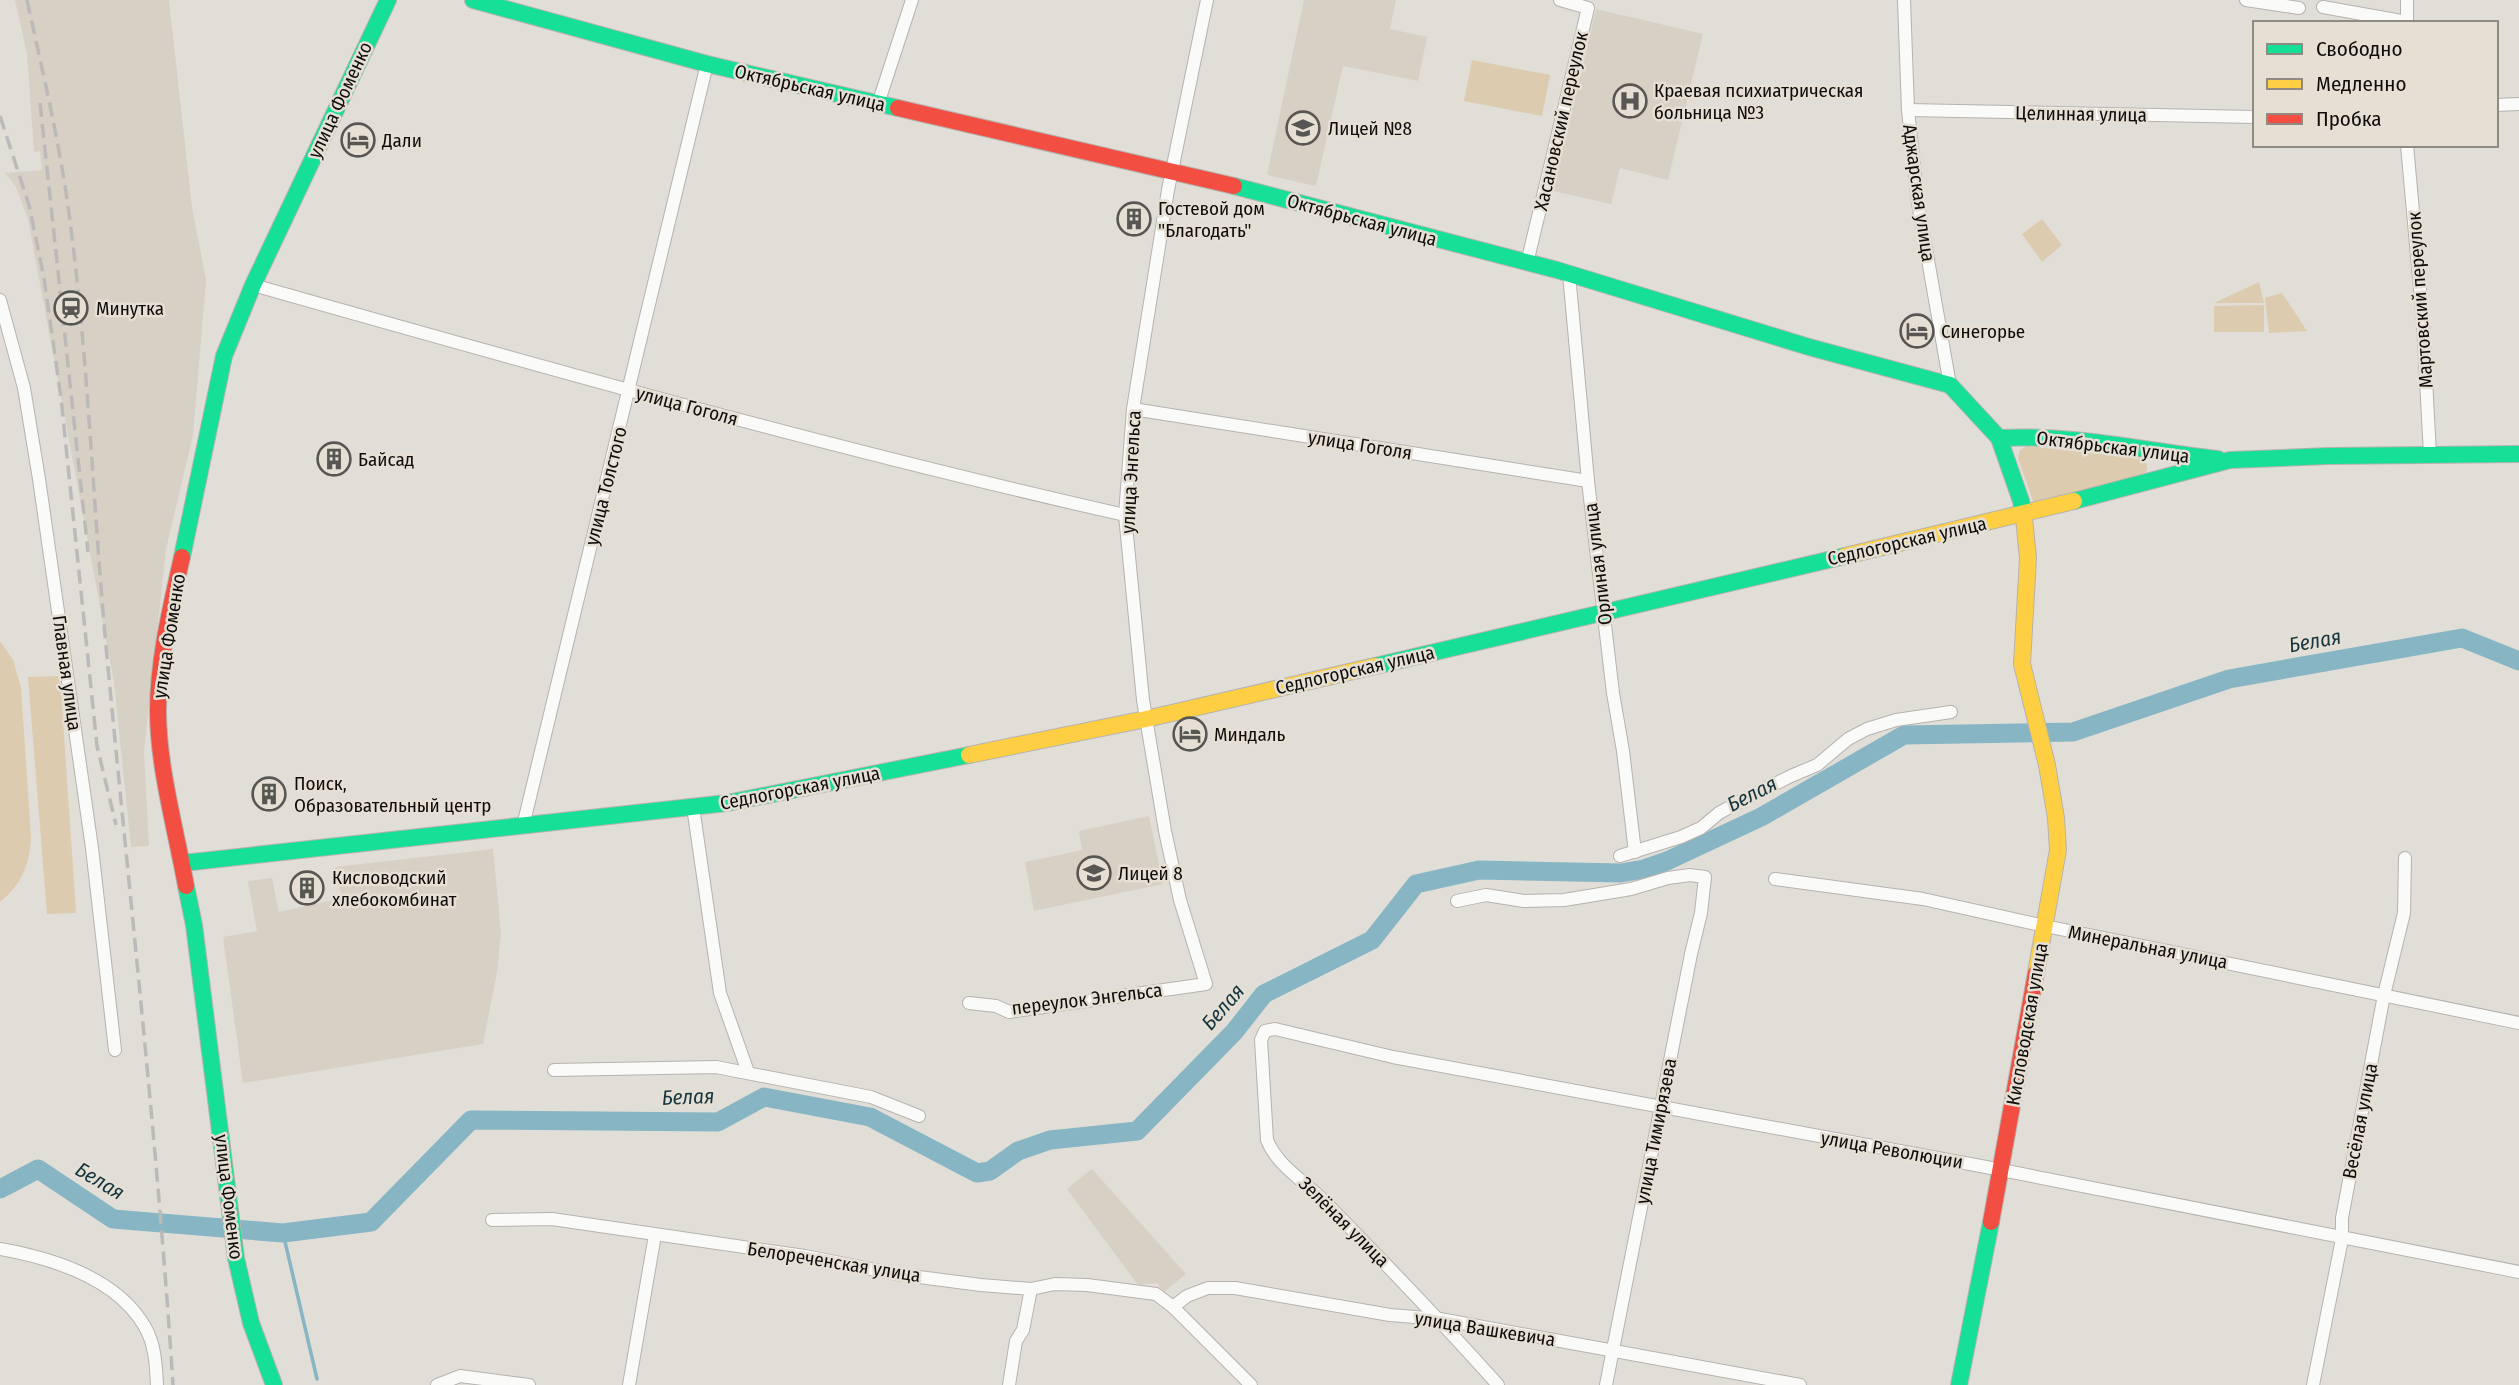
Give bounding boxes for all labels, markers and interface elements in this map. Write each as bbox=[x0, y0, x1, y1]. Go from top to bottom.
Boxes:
legend bbox=[2253, 21, 2498, 147]
street label: Хасановский переулок bbox=[1529, 29, 1593, 213]
text: Свободно bbox=[2316, 36, 2402, 62]
street label: улица Фоменко bbox=[303, 38, 377, 162]
street label: Октябрьская улица bbox=[732, 59, 888, 117]
text: Медленно bbox=[2316, 71, 2406, 97]
place label: Краевая психиатрическая больница №3 bbox=[1654, 79, 1864, 124]
hospital icon: Краевая психиатрическая больница №3 bbox=[1611, 82, 1649, 120]
street label: Целинная улица bbox=[2015, 101, 2147, 127]
text: Пробка bbox=[2316, 106, 2382, 132]
school or university icon: Лицей №8 bbox=[1284, 109, 1322, 147]
place label: Лицей №8 bbox=[1328, 117, 1412, 140]
hotel icon: Дали bbox=[339, 121, 377, 159]
street label: Аджарская улица bbox=[1898, 123, 1940, 263]
place label: Дали bbox=[381, 129, 422, 152]
street label: Октябрьская улица bbox=[1285, 189, 1439, 251]
place label: Гостевой дом "Благодать" bbox=[1158, 197, 1265, 242]
building icon: Гостевой дом "Благодать" bbox=[1115, 200, 1153, 238]
street label: Мартовский переулок bbox=[2402, 211, 2438, 389]
station icon: Минутка bbox=[52, 289, 90, 327]
place label: Минутка bbox=[96, 297, 164, 320]
hotel icon: Синегорье bbox=[1898, 312, 1936, 350]
place label: Синегорье bbox=[1941, 320, 2025, 343]
street label: улица Гоголя bbox=[633, 381, 741, 431]
street label: улица Энгельса bbox=[1116, 410, 1146, 534]
street label: улица Толстого bbox=[580, 424, 632, 548]
street label: улица Гоголя bbox=[1306, 425, 1414, 465]
street label: Октябрьская улица bbox=[2035, 426, 2191, 468]
building icon: Байсад bbox=[315, 440, 353, 478]
place label: Байсад bbox=[358, 448, 414, 471]
street label: Орлиная улица bbox=[1579, 502, 1617, 626]
street label: Седлогорская улица bbox=[1825, 512, 1989, 570]
street label: улица Фоменко bbox=[148, 572, 190, 700]
street label: Главная улица bbox=[48, 614, 86, 732]
water label: Белая bbox=[2287, 624, 2343, 658]
street label: Седлогорская улица bbox=[1273, 641, 1437, 699]
hotel icon: Миндаль bbox=[1171, 715, 1209, 753]
place label: Миндаль bbox=[1214, 723, 1285, 746]
street label: Седлогорская улица bbox=[718, 761, 882, 815]
water label: Белая bbox=[1723, 770, 1781, 818]
place label: Поиск, Образовательный центр bbox=[294, 772, 491, 817]
building icon: Поиск, Образовательный центр bbox=[250, 775, 288, 813]
school or university icon: Лицей 8 bbox=[1075, 854, 1113, 892]
place label: Лицей 8 bbox=[1118, 862, 1183, 885]
place label: Кисловодский хлебокомбинат bbox=[332, 866, 457, 911]
building icon: Кисловодский хлебокомбинат bbox=[288, 869, 326, 907]
street label: Минеральная улица bbox=[2066, 920, 2230, 974]
street label: Кисловодская улица bbox=[2001, 941, 2053, 1107]
street label: переулок Энгельса bbox=[1010, 978, 1164, 1020]
water label: Белая bbox=[1196, 979, 1250, 1035]
street label: улица Тимирязева bbox=[1631, 1056, 1681, 1206]
street label: Весёлая улица bbox=[2338, 1061, 2382, 1181]
water label: Белая bbox=[661, 1083, 715, 1111]
street label: улица Революции bbox=[1819, 1126, 1965, 1174]
street label: улица Фоменко bbox=[210, 1133, 248, 1261]
water label: Белая bbox=[71, 1156, 129, 1206]
street label: Зелёная улица bbox=[1294, 1172, 1394, 1272]
street label: Белореченская улица bbox=[746, 1237, 922, 1287]
street label: улица Вашкевича bbox=[1413, 1307, 1557, 1351]

